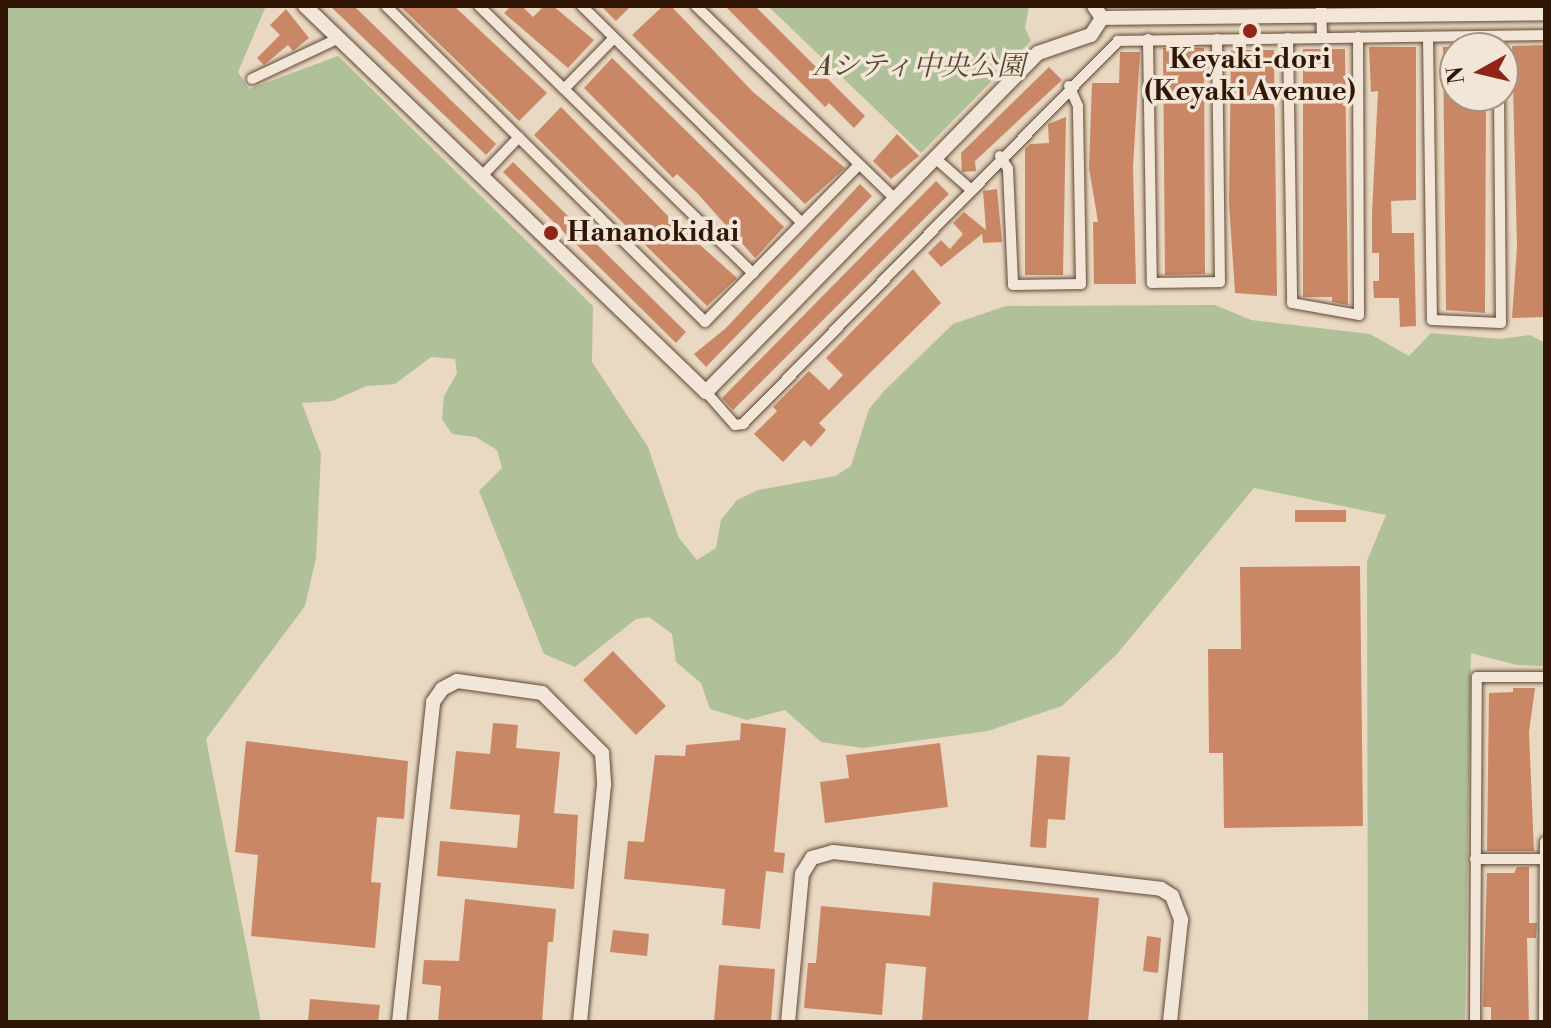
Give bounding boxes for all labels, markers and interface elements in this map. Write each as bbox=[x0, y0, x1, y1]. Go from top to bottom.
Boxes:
marker: Keyaki-dori (Keyaki Avenue) bbox=[1241, 22, 1259, 40]
north arrow bbox=[1439, 32, 1519, 112]
place label: Keyaki-dori (Keyaki Avenue) bbox=[1144, 43, 1356, 109]
park label: Aシティ中央公園 bbox=[814, 50, 1026, 84]
text: N bbox=[1442, 65, 1471, 86]
place label: Hananokidai bbox=[567, 216, 739, 250]
marker: Hananokidai bbox=[542, 224, 560, 242]

